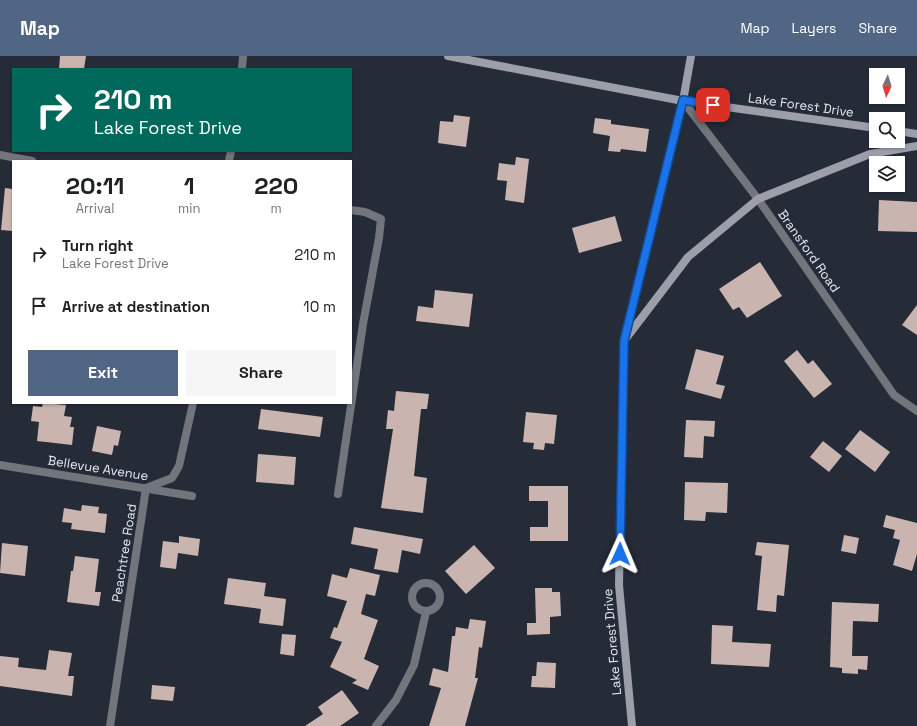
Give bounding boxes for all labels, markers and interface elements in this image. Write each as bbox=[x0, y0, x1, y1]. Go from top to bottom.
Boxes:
text: Map bbox=[20, 16, 60, 41]
text: Map bbox=[740, 19, 770, 37]
text: Layers bbox=[792, 19, 836, 37]
text: Share bbox=[858, 19, 897, 37]
north arrow bbox=[869, 68, 905, 104]
map controls bbox=[869, 68, 905, 192]
text: 210 m bbox=[94, 81, 172, 117]
icon: right bbox=[28, 84, 80, 136]
pin bbox=[696, 88, 730, 122]
street label: Lake Forest Drive bbox=[747, 89, 855, 121]
icon: arrive bbox=[702, 94, 724, 116]
button: search bbox=[869, 112, 905, 148]
text: Lake Forest Drive bbox=[94, 116, 242, 139]
button: layers bbox=[869, 156, 905, 192]
text: 20:11 bbox=[66, 170, 124, 201]
text: 1 bbox=[184, 170, 195, 201]
text: 220 bbox=[254, 170, 298, 201]
text: Arrival bbox=[76, 200, 114, 217]
text: min bbox=[178, 200, 200, 217]
text: m bbox=[271, 200, 282, 217]
street label: Bransford Road bbox=[774, 206, 844, 296]
text: Turn right bbox=[62, 236, 133, 255]
icon: right bbox=[28, 243, 50, 265]
text: 210 m bbox=[294, 245, 336, 264]
text: Lake Forest Drive bbox=[62, 255, 169, 272]
icon: arrive bbox=[28, 295, 50, 317]
text: Arrive at destination bbox=[62, 297, 210, 316]
text: 10 m bbox=[303, 297, 336, 316]
button: Exit bbox=[28, 350, 178, 396]
button: Share bbox=[186, 350, 336, 396]
street label: Bellevue Avenue bbox=[46, 452, 150, 484]
street label: Peachtree Road bbox=[108, 503, 140, 603]
position arrow bbox=[599, 533, 641, 575]
street label: Lake Forest Drive bbox=[599, 588, 625, 696]

